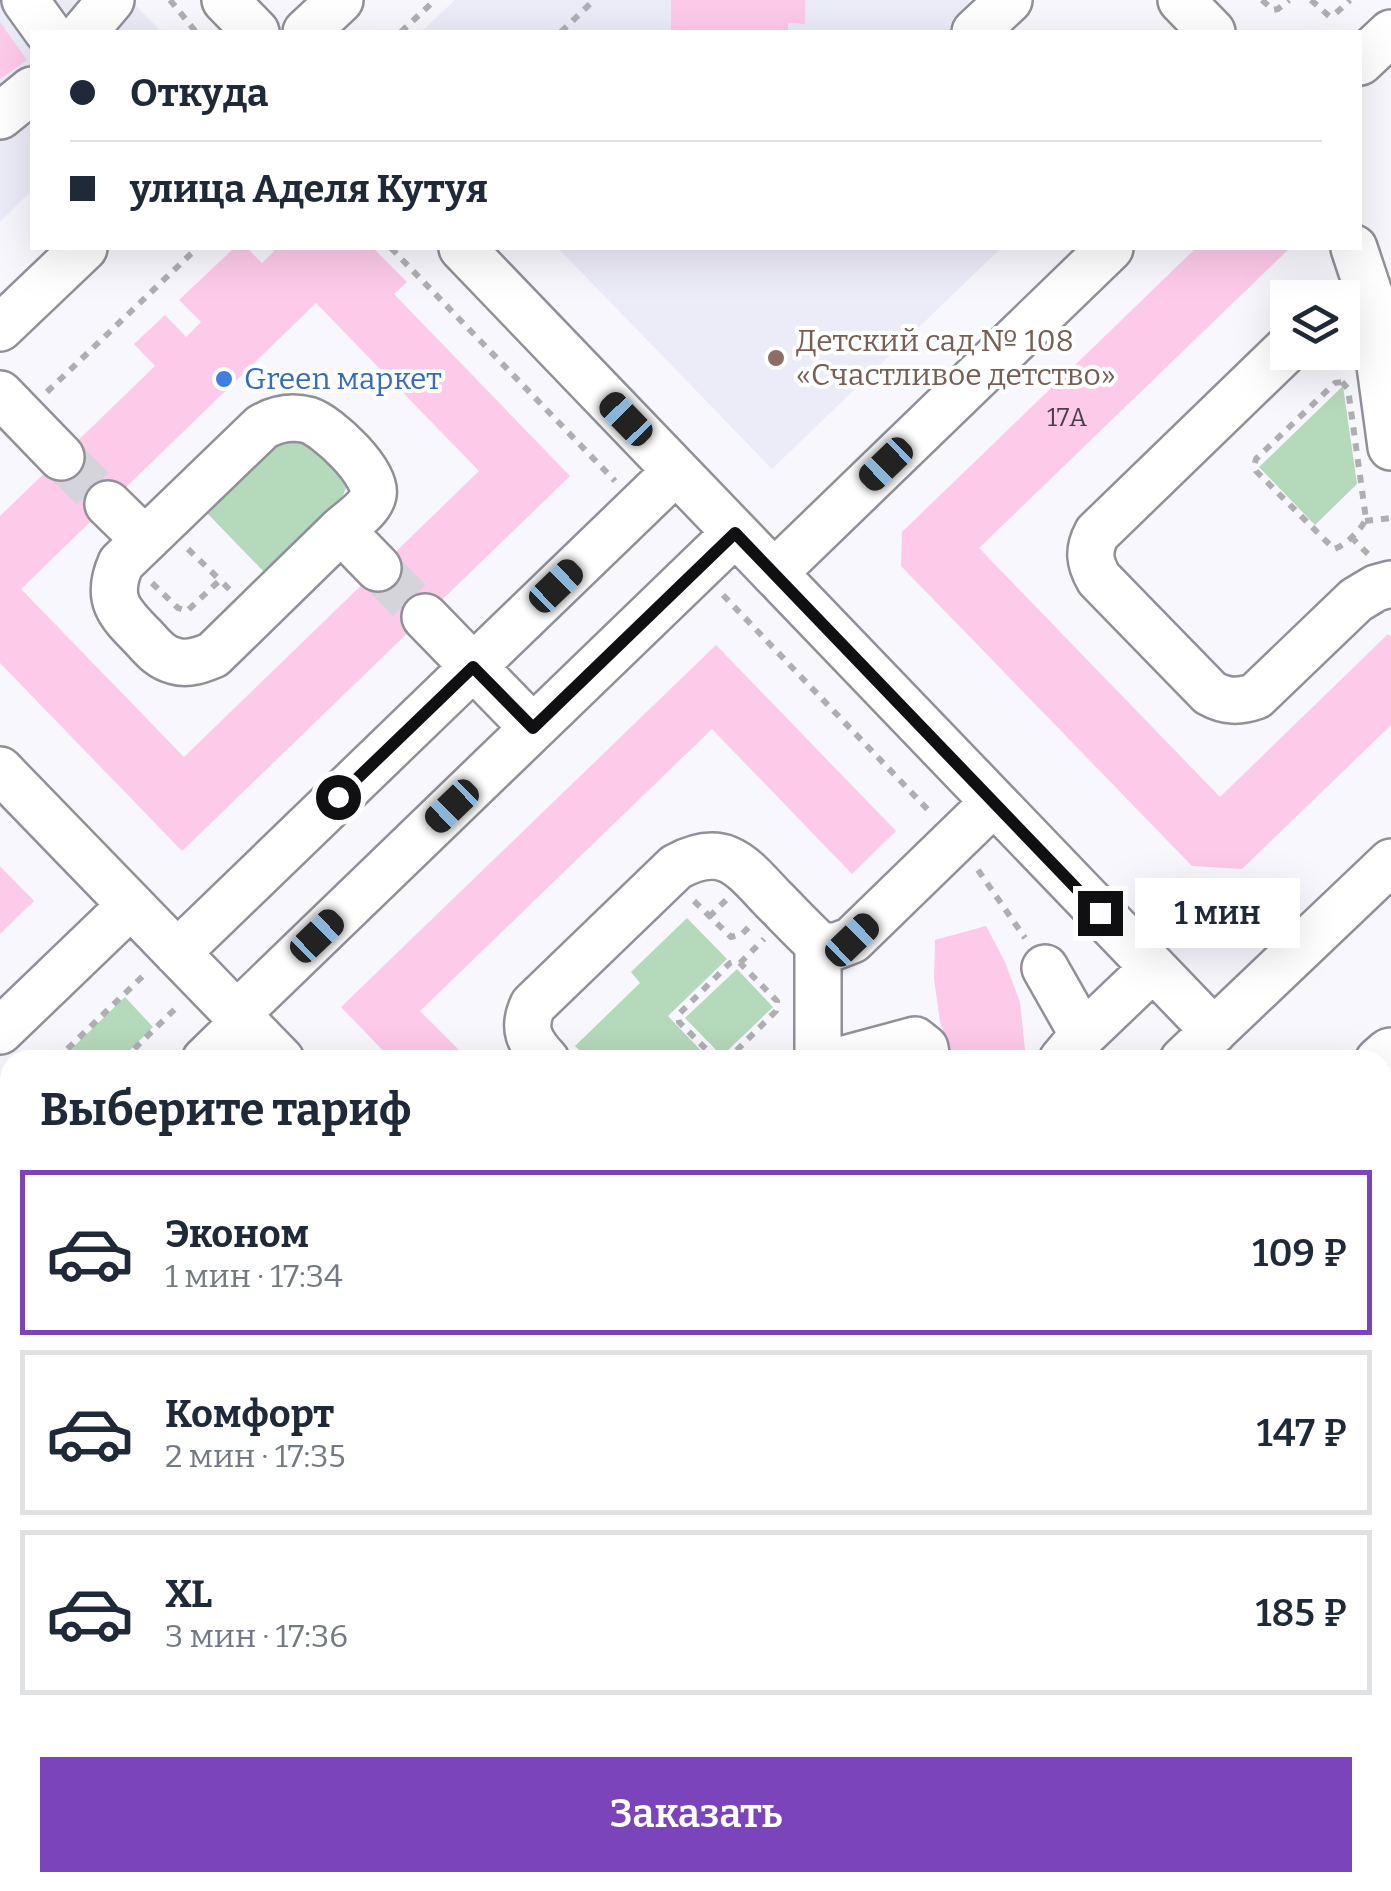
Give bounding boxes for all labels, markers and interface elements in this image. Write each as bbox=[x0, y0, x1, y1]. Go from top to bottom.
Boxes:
text: Откуда bbox=[130, 70, 268, 116]
text: улица Аделя Кутуя bbox=[130, 166, 488, 212]
map controls bbox=[1270, 280, 1360, 370]
button: layers bbox=[1270, 280, 1360, 370]
place label: Детский сад № 108 «Счастливое детство» bbox=[796, 323, 1116, 393]
marker: Детский сад № 108 «Счастливое детство» bbox=[765, 347, 787, 369]
place label: Green маркет bbox=[244, 361, 442, 397]
marker: Green маркет bbox=[213, 368, 235, 390]
car bbox=[594, 387, 658, 451]
house number: 17А bbox=[1047, 403, 1087, 433]
car bbox=[854, 432, 918, 496]
car bbox=[524, 554, 588, 618]
car bbox=[420, 774, 484, 838]
route start bbox=[316, 775, 361, 820]
callout: 1 мин bbox=[1135, 878, 1300, 948]
route end bbox=[1078, 891, 1123, 936]
text: 1 мин bbox=[1174, 894, 1261, 932]
car bbox=[285, 904, 349, 968]
car bbox=[820, 908, 884, 972]
text: Выберите тариф bbox=[40, 1083, 411, 1137]
icon: car bbox=[45, 1208, 135, 1298]
text: Эконом bbox=[165, 1211, 309, 1257]
text: 109 ₽ bbox=[1252, 1230, 1347, 1276]
text: 1 мин · 17:34 bbox=[165, 1257, 343, 1295]
icon: car bbox=[45, 1388, 135, 1478]
text: Комфорт bbox=[165, 1391, 334, 1437]
text: 147 ₽ bbox=[1257, 1410, 1347, 1456]
text: 2 мин · 17:35 bbox=[165, 1437, 346, 1475]
icon: car bbox=[45, 1568, 135, 1658]
text: XL bbox=[165, 1571, 212, 1617]
text: 185 ₽ bbox=[1255, 1590, 1347, 1636]
text: 3 мин · 17:36 bbox=[165, 1617, 348, 1655]
button: Заказать bbox=[40, 1757, 1352, 1872]

